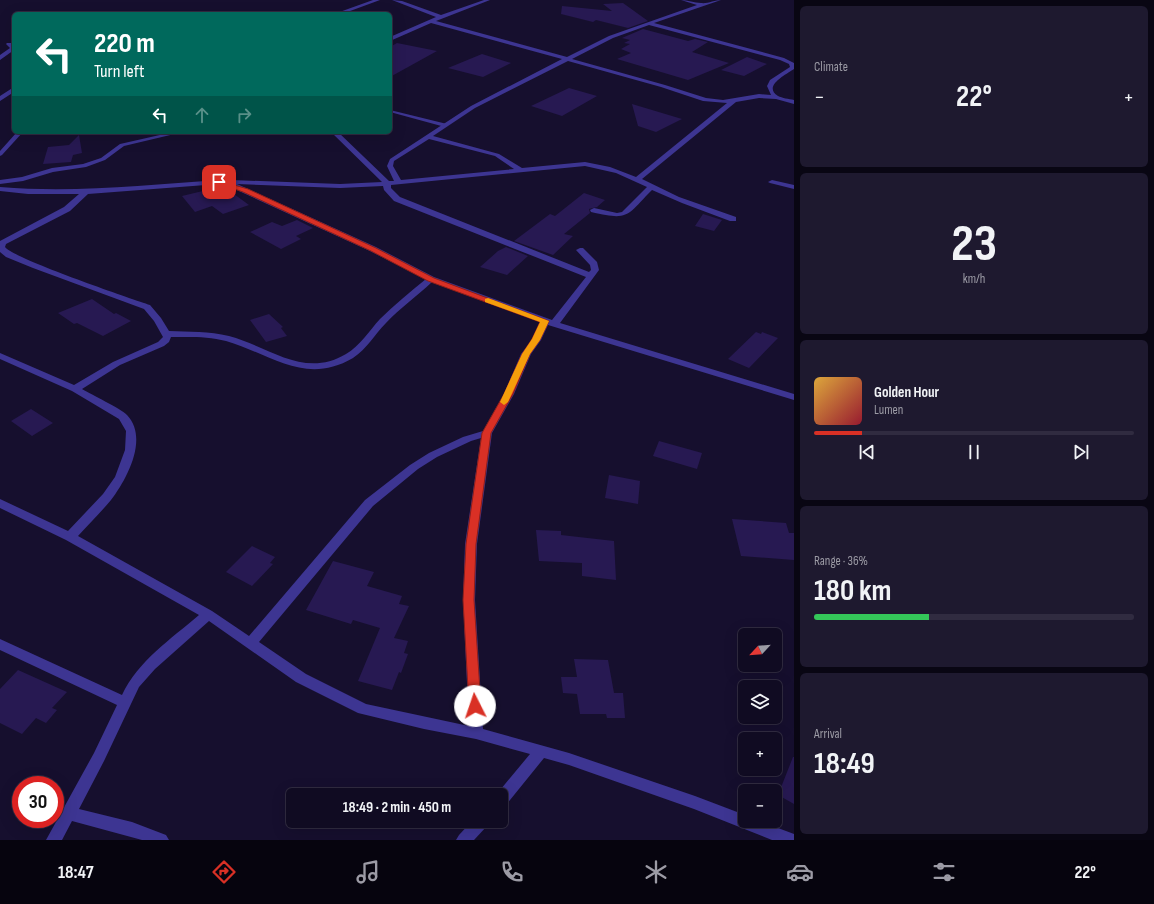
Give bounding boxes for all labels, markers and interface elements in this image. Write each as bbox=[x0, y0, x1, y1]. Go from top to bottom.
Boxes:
text: 220 m bbox=[94, 27, 155, 60]
icon: left bbox=[28, 28, 80, 80]
text: Climate bbox=[814, 59, 848, 75]
text: Turn left bbox=[94, 61, 145, 82]
text: 22° bbox=[956, 79, 992, 115]
text: − bbox=[814, 84, 825, 111]
text: + bbox=[1123, 84, 1134, 111]
icon: left bbox=[149, 104, 171, 126]
icon: ahead bbox=[191, 104, 213, 126]
icon: right bbox=[233, 104, 255, 126]
pin bbox=[202, 165, 236, 199]
icon: arrive bbox=[208, 171, 230, 193]
text: 23 bbox=[951, 213, 997, 276]
text: km/h bbox=[963, 271, 985, 287]
text: Golden Hour bbox=[874, 383, 939, 402]
text: Lumen bbox=[874, 402, 903, 418]
icon: previous bbox=[856, 441, 878, 463]
icon: pause bbox=[963, 441, 985, 463]
icon: next bbox=[1070, 441, 1092, 463]
text: Range · 36% bbox=[814, 553, 868, 569]
text: 180 km bbox=[814, 573, 891, 609]
north arrow bbox=[738, 628, 782, 672]
map controls bbox=[738, 628, 782, 828]
button: layers bbox=[738, 680, 782, 724]
position arrow bbox=[454, 685, 496, 727]
text: Arrival bbox=[814, 726, 842, 742]
button: + bbox=[738, 732, 782, 776]
text: 18:49 bbox=[814, 746, 875, 782]
speed limit sign: 30 bbox=[12, 776, 64, 828]
button: − bbox=[738, 784, 782, 828]
text: 18:49 · 2 min · 450 m bbox=[343, 798, 451, 817]
icon: directions bbox=[210, 858, 238, 886]
icon: music bbox=[354, 858, 382, 886]
icon: phone bbox=[498, 858, 526, 886]
icon: climate bbox=[642, 858, 670, 886]
icon: car bbox=[786, 858, 814, 886]
icon: filters bbox=[930, 858, 958, 886]
text: 18:47 bbox=[58, 862, 94, 883]
text: 22° bbox=[1074, 862, 1096, 883]

